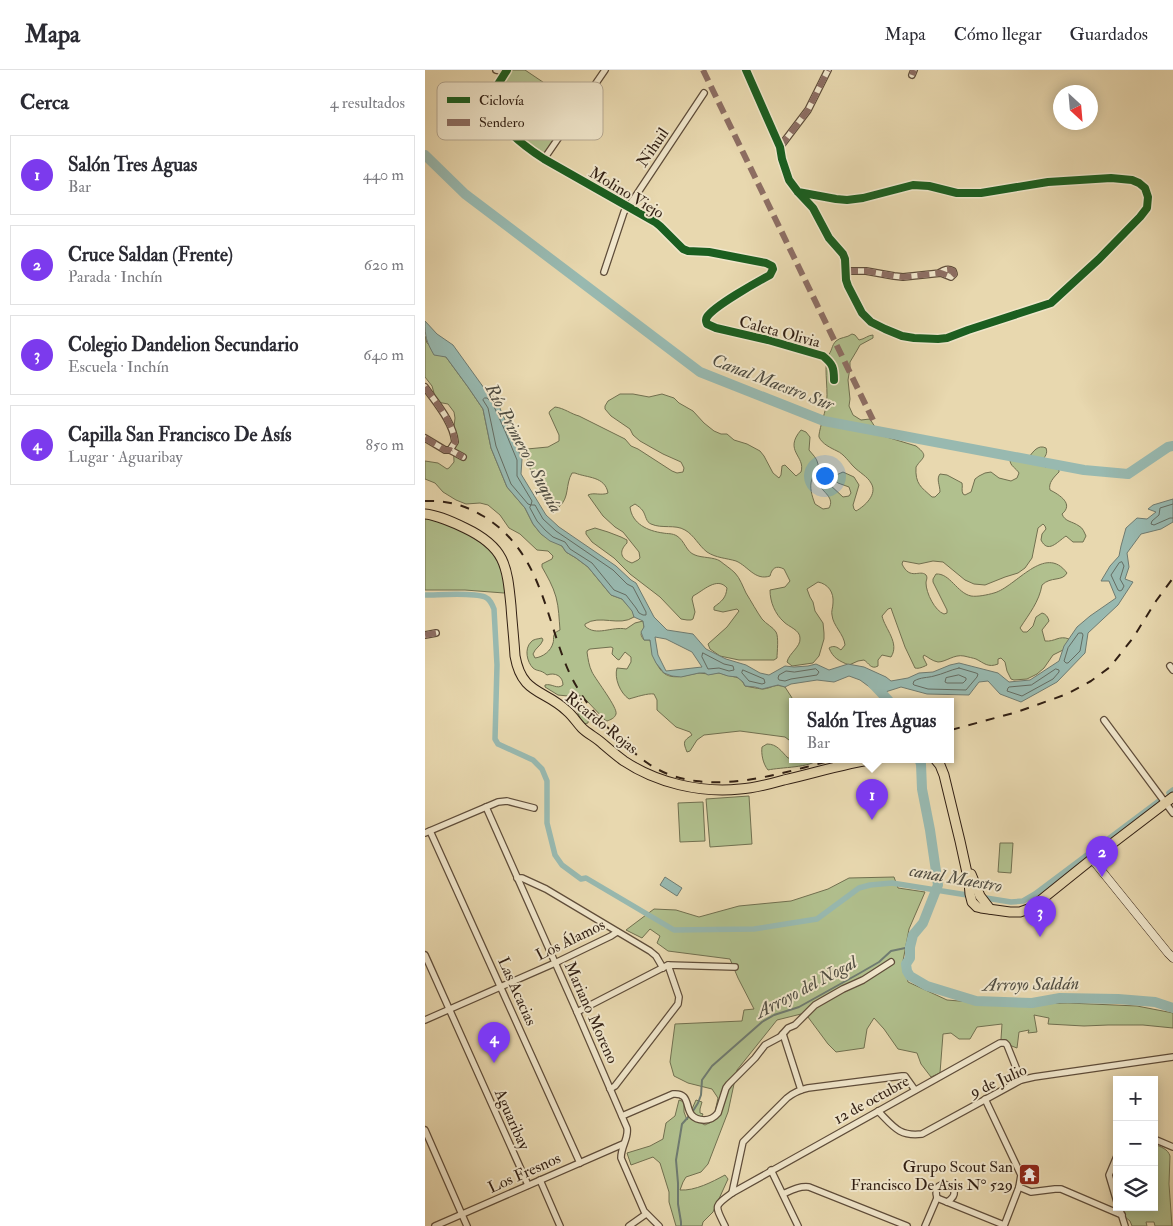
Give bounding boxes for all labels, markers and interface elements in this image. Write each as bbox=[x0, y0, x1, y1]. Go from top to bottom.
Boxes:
text: Mapa bbox=[25, 19, 80, 50]
text: Mapa bbox=[885, 23, 926, 46]
text: Cómo llegar bbox=[954, 23, 1042, 46]
text: Guardados bbox=[1070, 23, 1148, 46]
legend bbox=[437, 82, 603, 140]
north arrow bbox=[1053, 85, 1098, 130]
text: Cerca bbox=[20, 89, 69, 116]
text: Ciclovía bbox=[479, 92, 524, 109]
text: 4 resultados bbox=[330, 93, 405, 113]
text: Sendero bbox=[479, 114, 525, 131]
street label: Nihuil bbox=[632, 124, 673, 171]
text: Salón Tres Aguas bbox=[68, 153, 197, 177]
street label: Molino Viejo bbox=[585, 163, 668, 223]
text: 1 bbox=[34, 165, 40, 185]
text: 440 m bbox=[363, 165, 404, 185]
text: Bar bbox=[68, 177, 91, 197]
text: Cruce Saldan (Frente) bbox=[68, 243, 233, 267]
text: 2 bbox=[33, 255, 41, 275]
text: 620 m bbox=[364, 255, 404, 275]
text: Parada · Inchín bbox=[68, 267, 162, 287]
street label: Caleta Olivia bbox=[737, 312, 823, 352]
text: Colegio Dandelion Secundario bbox=[68, 333, 298, 357]
text: 3 bbox=[34, 345, 40, 365]
text: 640 m bbox=[363, 345, 404, 365]
water label: Canal Maestro Sur bbox=[709, 349, 838, 417]
text: Escuela · Inchín bbox=[68, 357, 169, 377]
water label: Río Primero o Suquía bbox=[479, 379, 567, 517]
text: Capilla San Francisco De Asís bbox=[68, 423, 292, 447]
text: 4 bbox=[33, 435, 41, 455]
text: 850 m bbox=[366, 435, 404, 455]
text: Lugar · Aguaribay bbox=[68, 447, 183, 467]
your location bbox=[812, 463, 838, 489]
street label: Ricardo Rojas bbox=[561, 687, 642, 758]
popup bbox=[789, 698, 954, 763]
text: Salón Tres Aguas bbox=[807, 709, 936, 733]
text: Bar bbox=[807, 733, 830, 753]
pin: 1 bbox=[856, 779, 888, 820]
pin: 2 bbox=[1086, 836, 1118, 877]
water label: canal Maestro bbox=[908, 859, 1004, 898]
pin: 3 bbox=[1024, 896, 1056, 937]
street label: Los Álamos bbox=[532, 914, 608, 965]
water label: Arroyo del Nogal bbox=[750, 950, 862, 1025]
street label: Las Acacias bbox=[493, 954, 541, 1029]
street label: Mariano Moreno bbox=[560, 958, 623, 1067]
water label: Arroyo Saldán bbox=[981, 972, 1079, 997]
pin: 4 bbox=[478, 1022, 510, 1063]
street label: 9 de Julio bbox=[966, 1059, 1031, 1104]
street label: 12 de octubre bbox=[830, 1071, 913, 1129]
map controls bbox=[1113, 1076, 1158, 1211]
button: + bbox=[1113, 1076, 1158, 1121]
street label: Aguaribay bbox=[489, 1085, 535, 1154]
button: − bbox=[1113, 1121, 1158, 1166]
street label: Los Fresnos bbox=[485, 1148, 564, 1198]
place label: Grupo Scout San Francisco De Asis N° 529 bbox=[851, 1157, 1013, 1195]
temple icon: Grupo Scout San Francisco De Asis N° 529 bbox=[1017, 1163, 1041, 1187]
button: layers bbox=[1113, 1166, 1158, 1211]

